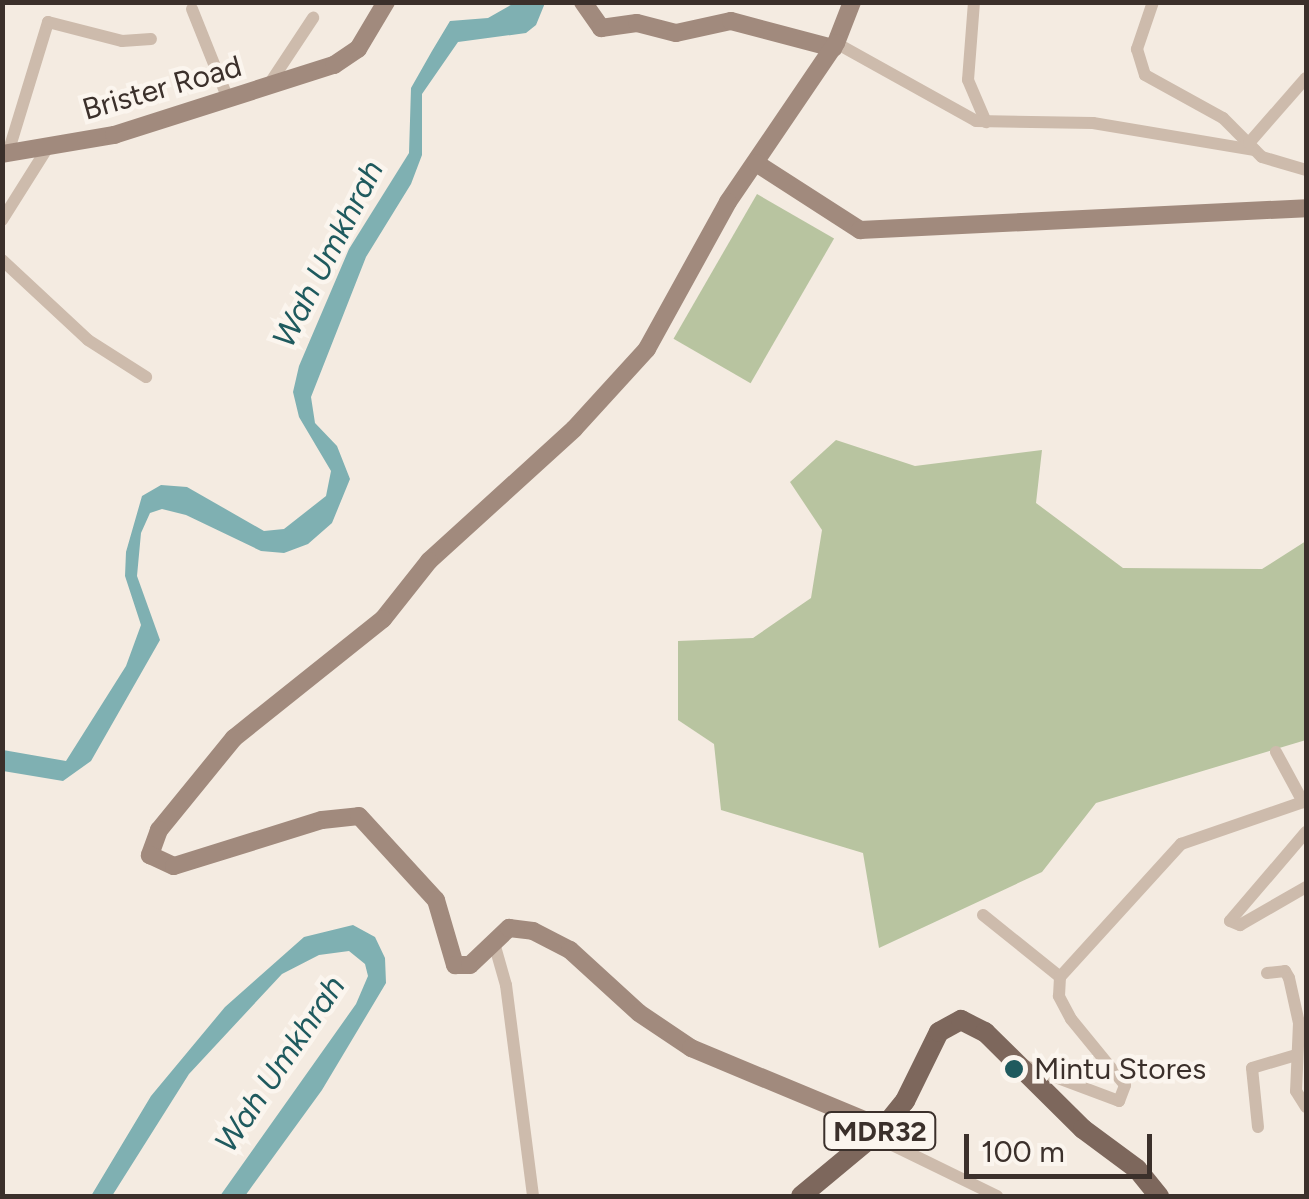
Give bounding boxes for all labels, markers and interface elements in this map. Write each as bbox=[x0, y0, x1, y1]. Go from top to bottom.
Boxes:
street label: Brister Road bbox=[78, 48, 246, 128]
water label: Wah Umkhrah bbox=[264, 154, 392, 354]
water label: Wah Umkhrah bbox=[207, 968, 353, 1160]
place label: Mintu Stores bbox=[1034, 1051, 1206, 1087]
marker: Mintu Stores bbox=[1003, 1058, 1025, 1080]
road number: MDR32 bbox=[822, 1108, 938, 1154]
scale bar bbox=[969, 1114, 1156, 1176]
text: 100 m bbox=[981, 1133, 1065, 1170]

